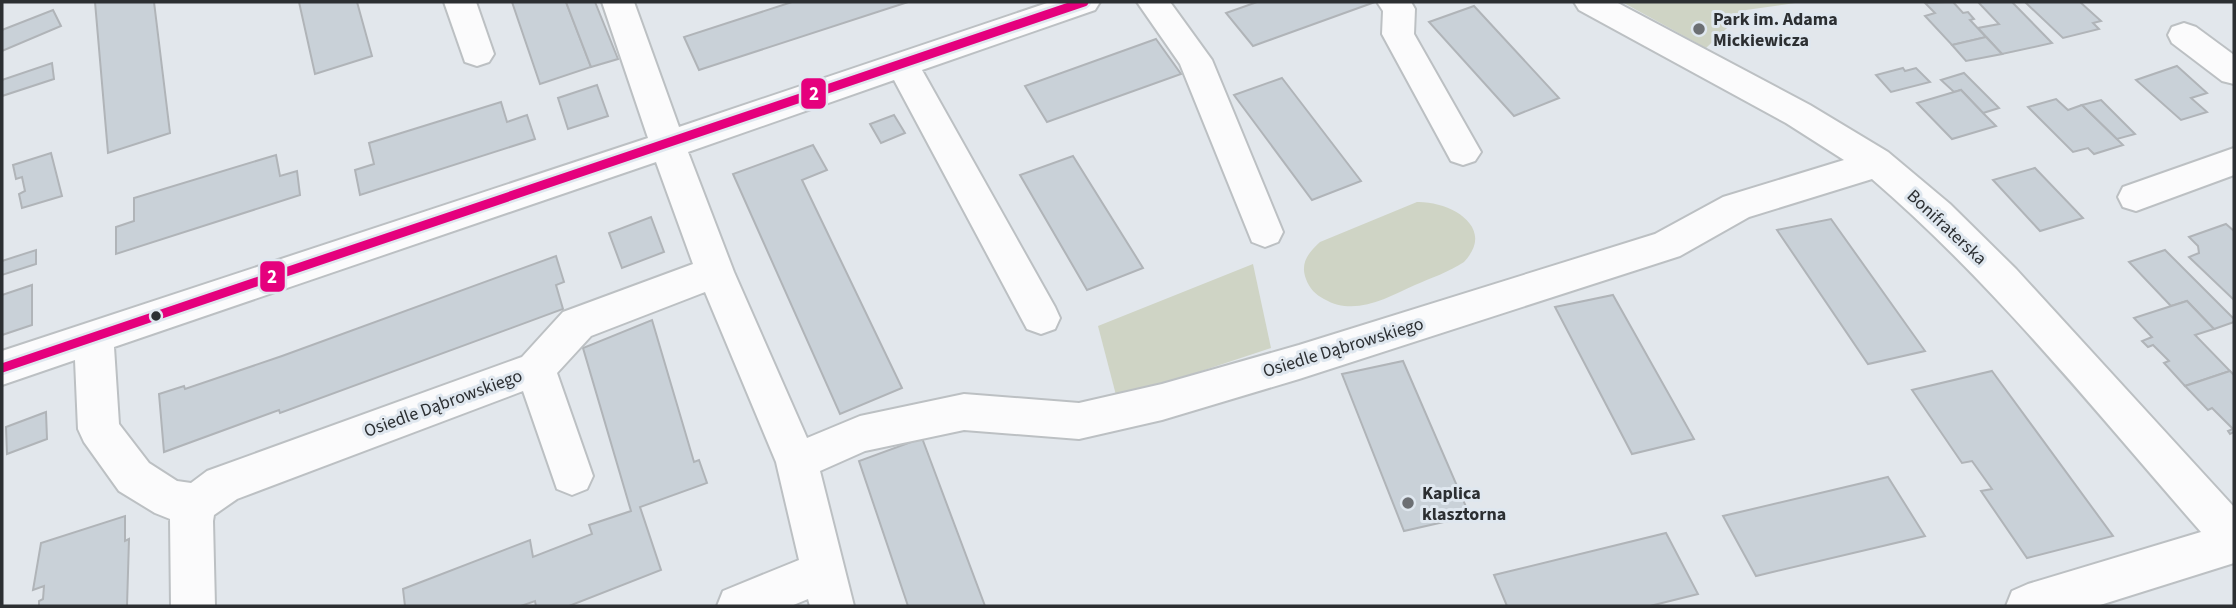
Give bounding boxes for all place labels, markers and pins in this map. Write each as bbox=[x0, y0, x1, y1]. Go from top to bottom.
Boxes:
place label: Park im. Adama Mickiewicza bbox=[1713, 7, 1838, 53]
marker: Park im. Adama Mickiewicza bbox=[1691, 21, 1707, 37]
unlabelled marker bbox=[149, 309, 163, 323]
place label: Kaplica klasztorna bbox=[1422, 481, 1506, 527]
marker: Kaplica klasztorna bbox=[1400, 495, 1416, 511]

